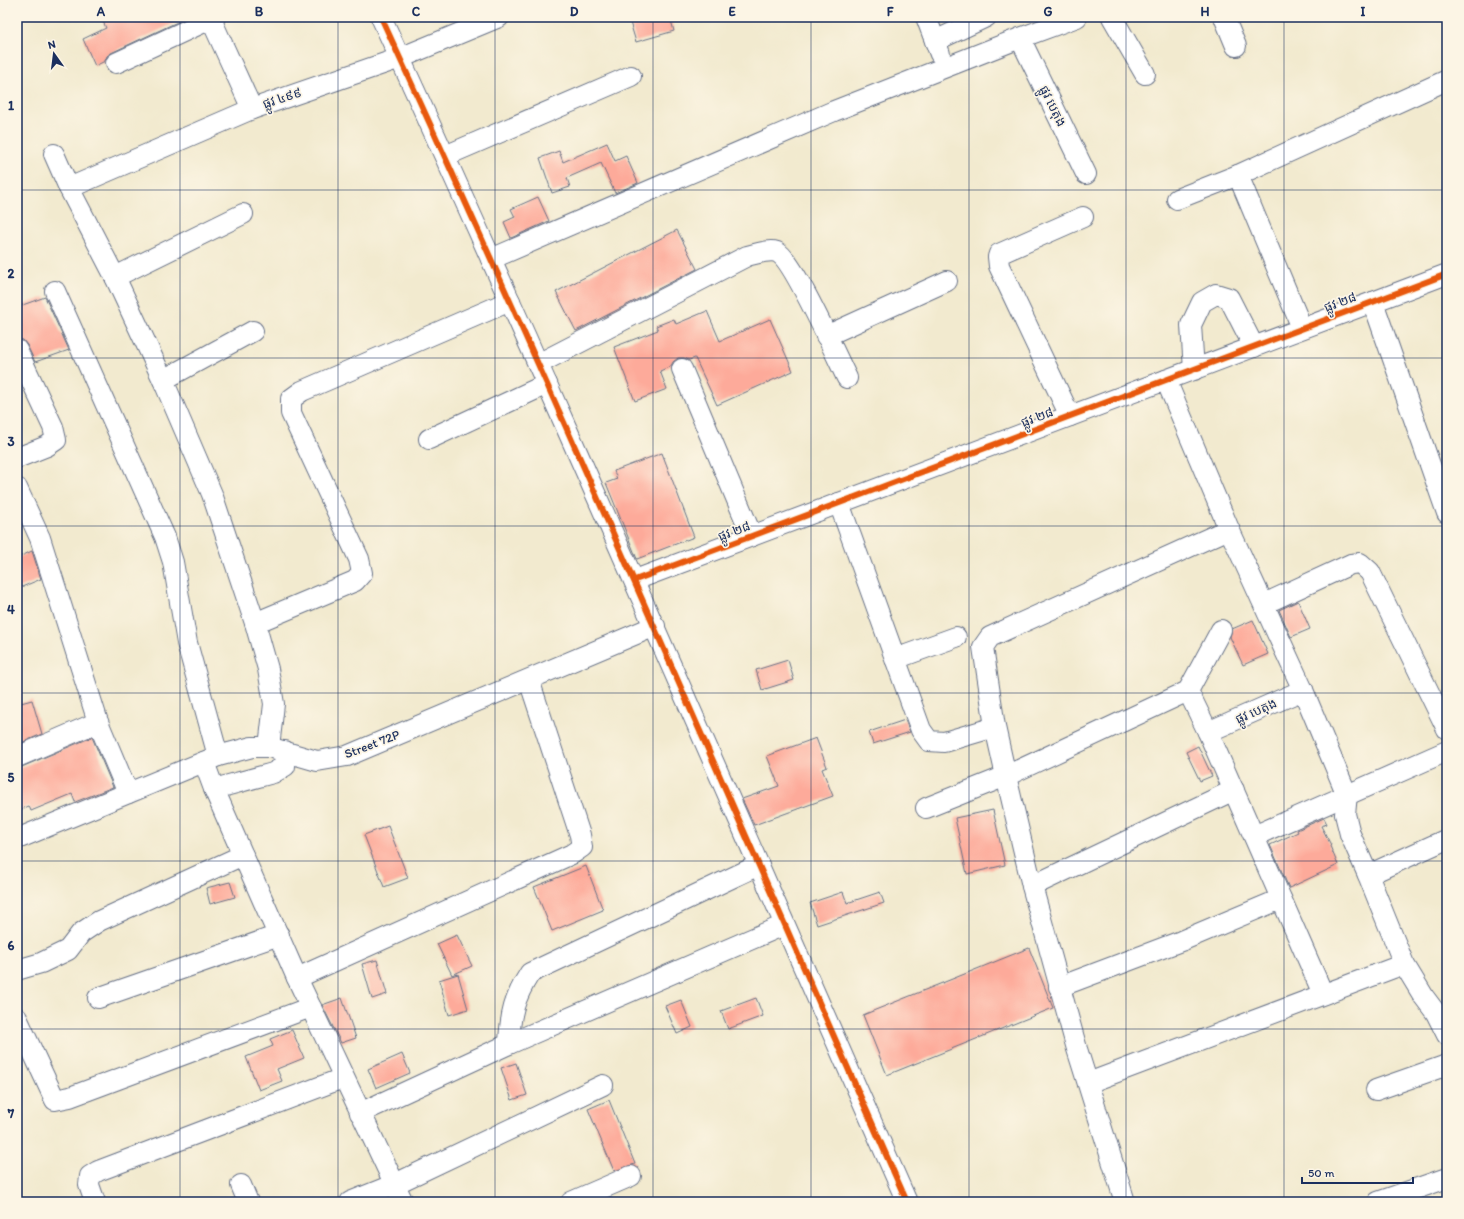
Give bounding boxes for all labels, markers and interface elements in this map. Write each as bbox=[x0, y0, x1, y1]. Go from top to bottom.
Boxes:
text: A bbox=[96, 4, 106, 19]
text: B bbox=[255, 4, 264, 19]
text: C bbox=[412, 4, 421, 19]
text: D bbox=[570, 4, 579, 19]
text: E bbox=[728, 4, 736, 19]
text: F bbox=[887, 4, 894, 19]
text: G bbox=[1044, 4, 1053, 19]
text: H bbox=[1201, 4, 1210, 19]
text: I bbox=[1361, 4, 1366, 19]
north arrow bbox=[34, 34, 74, 74]
text: N bbox=[47, 38, 57, 52]
street label: ផ្លូវ បេតុង bbox=[1033, 83, 1069, 131]
street label: ផ្លូវ ៤៩៩ bbox=[261, 84, 305, 115]
text: 1 bbox=[8, 98, 14, 113]
text: 2 bbox=[8, 266, 15, 281]
street label: ផ្លូវ ២៨ bbox=[1322, 289, 1360, 319]
street label: ផ្លូវ ២៨ bbox=[1019, 404, 1057, 434]
text: 3 bbox=[7, 434, 15, 449]
street label: ផ្លូវ ២៨ bbox=[716, 518, 754, 548]
text: 4 bbox=[7, 602, 15, 617]
street label: ផ្លូវ បេតុង bbox=[1233, 695, 1281, 730]
street label: Street 72P bbox=[342, 726, 402, 761]
text: 5 bbox=[8, 770, 15, 785]
text: 6 bbox=[8, 938, 15, 953]
text: 7 bbox=[7, 1106, 15, 1121]
scale bar bbox=[1302, 1159, 1413, 1185]
text: 50 m bbox=[1308, 1166, 1334, 1180]

